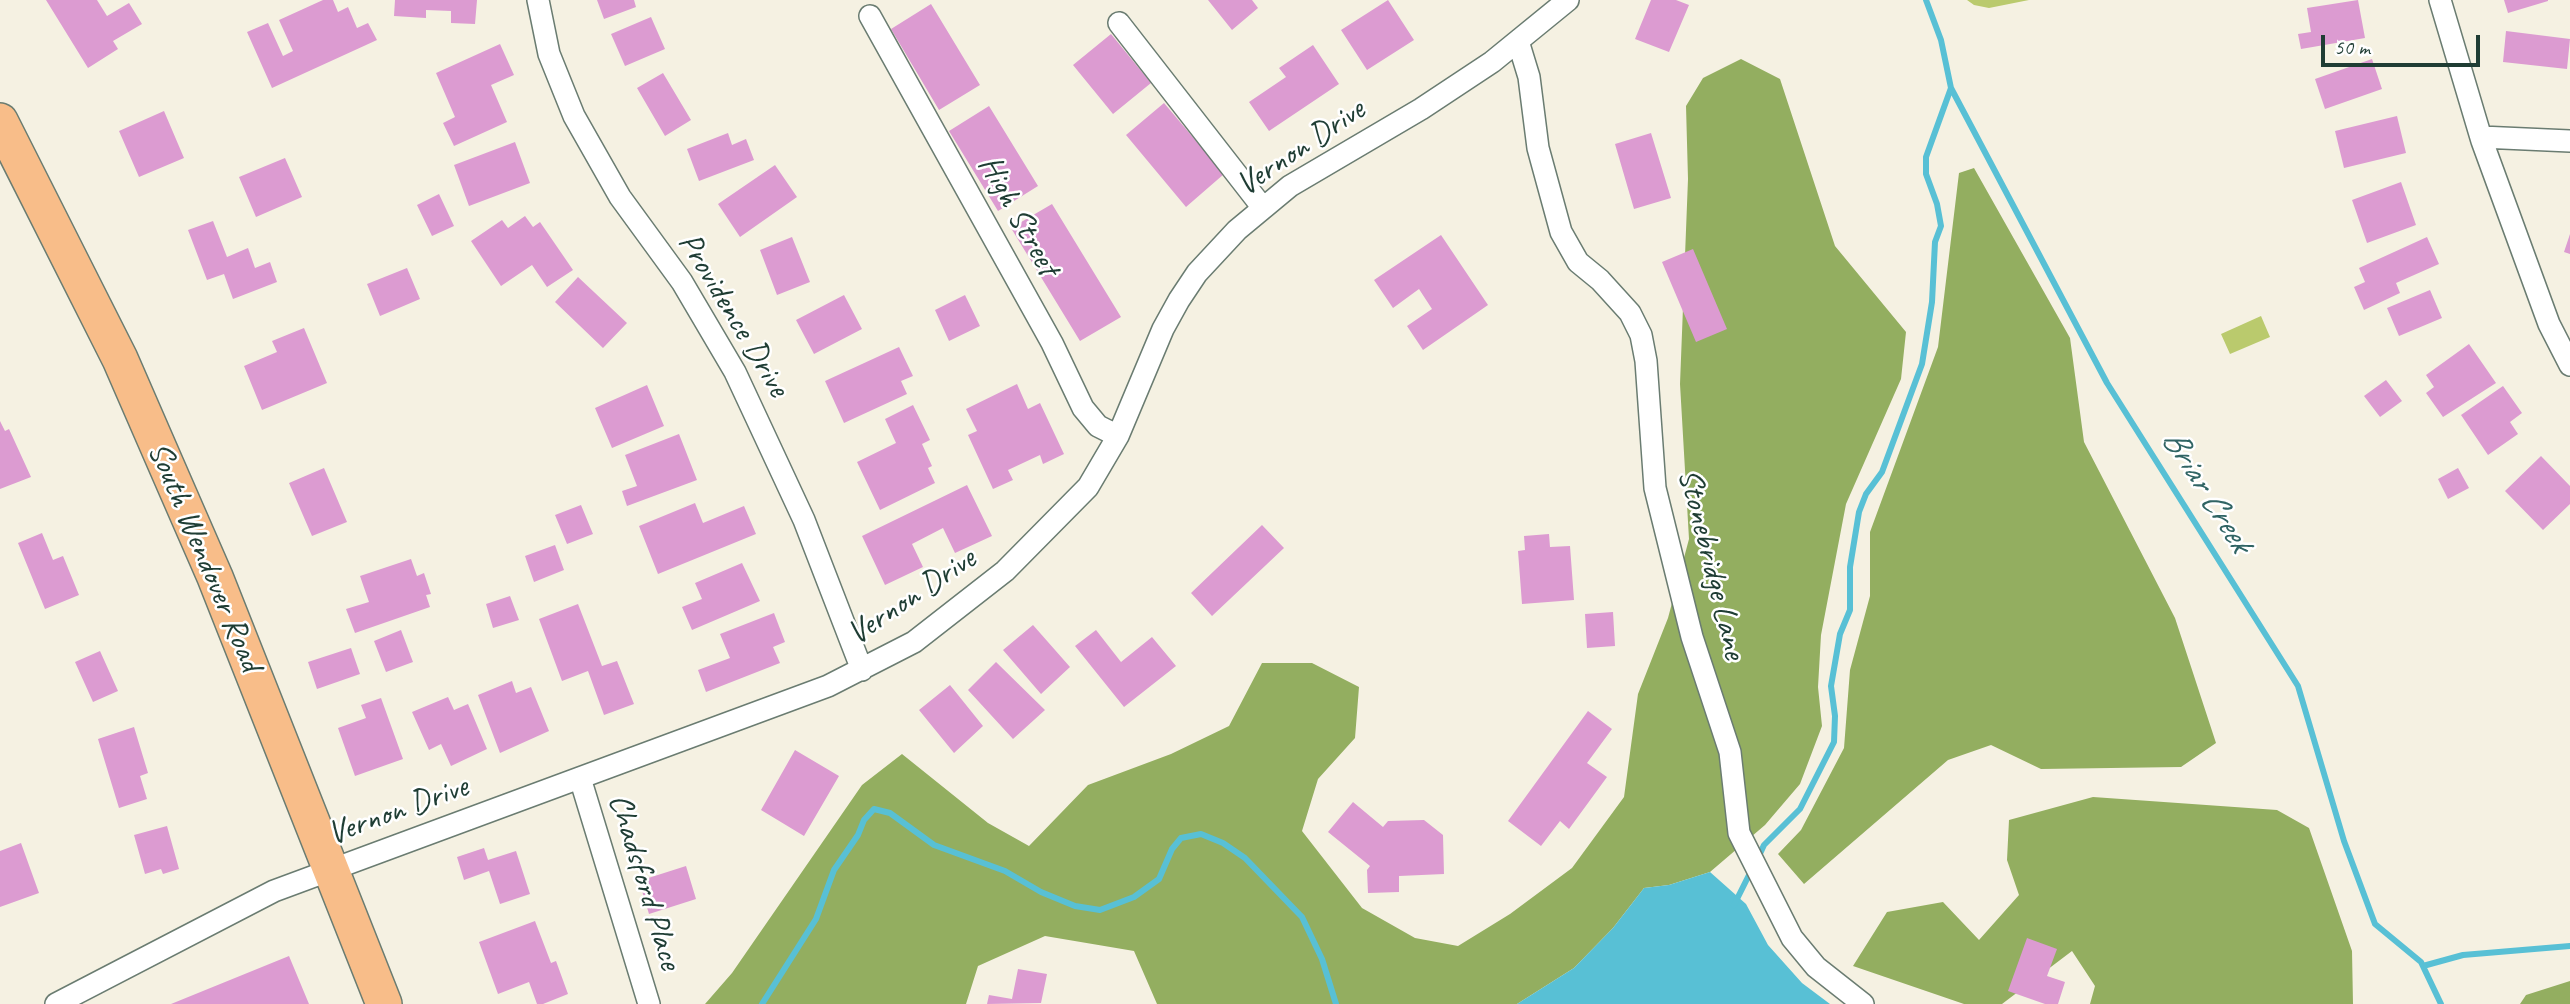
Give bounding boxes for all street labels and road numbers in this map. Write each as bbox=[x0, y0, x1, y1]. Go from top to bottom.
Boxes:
street label: Vernon Drive bbox=[1229, 91, 1373, 205]
street label: High Street bbox=[969, 149, 1067, 283]
street label: Providence Drive bbox=[669, 226, 797, 404]
street label: South Wendover Road bbox=[138, 437, 270, 677]
street label: Stonebridge Lane bbox=[1668, 465, 1754, 663]
street label: Vernon Drive bbox=[840, 540, 984, 654]
street label: Vernon Drive bbox=[322, 767, 474, 855]
street label: Chadsford Place bbox=[599, 789, 689, 975]

